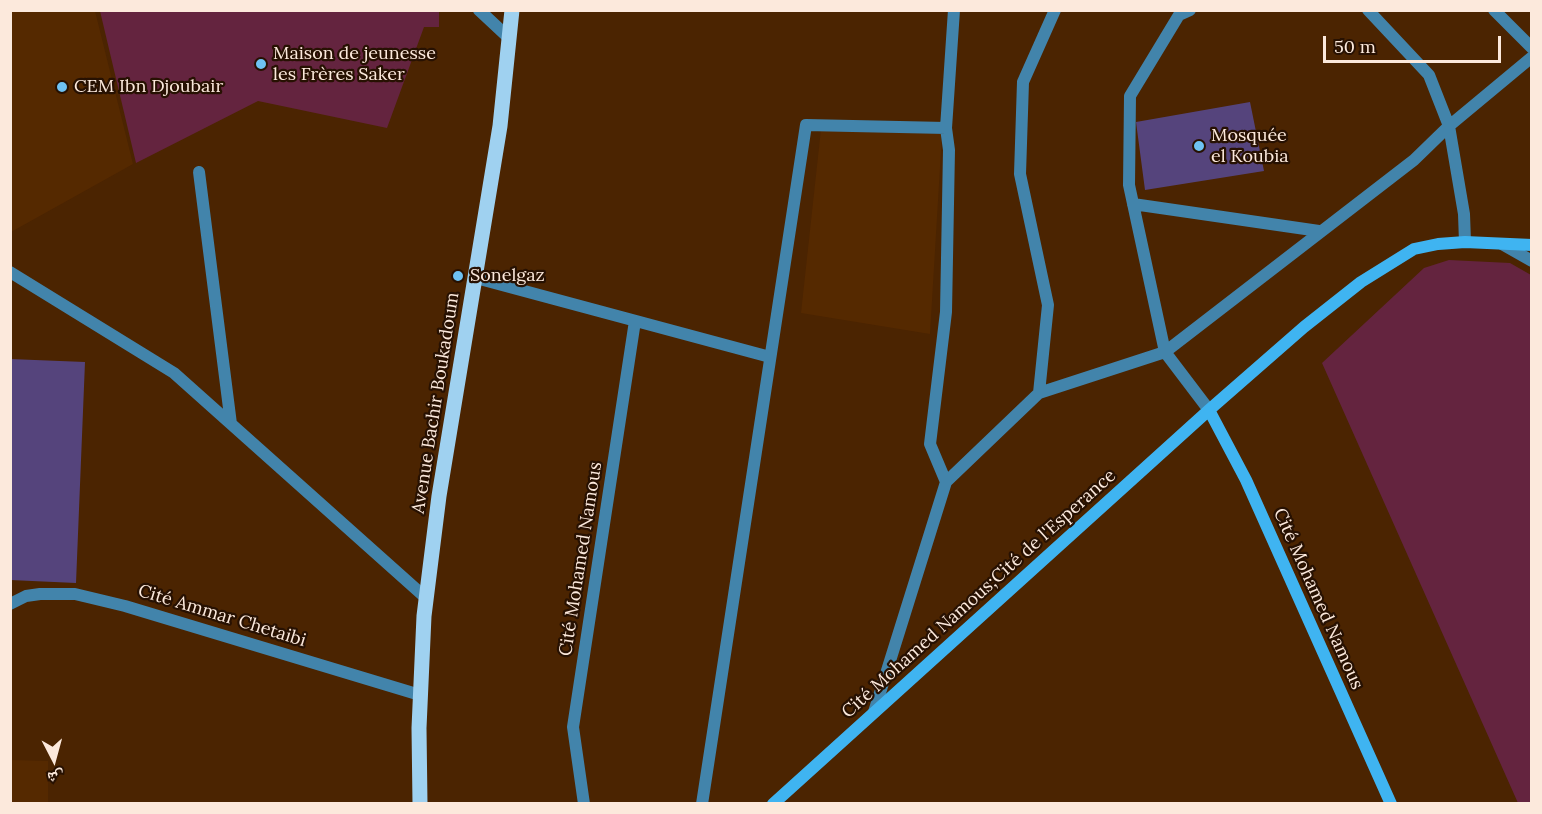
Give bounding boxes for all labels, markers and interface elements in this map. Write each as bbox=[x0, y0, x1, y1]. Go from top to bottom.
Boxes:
scale bar bbox=[1326, 24, 1504, 62]
text: 50 m bbox=[1334, 35, 1376, 58]
place label: Maison de jeunesse les Frères Saker bbox=[273, 43, 436, 86]
marker: Maison de jeunesse les Frères Saker bbox=[254, 57, 268, 71]
place label: CEM Ibn Djoubair bbox=[74, 76, 223, 98]
marker: CEM Ibn Djoubair bbox=[55, 80, 69, 94]
place label: Mosquée el Koubia bbox=[1211, 125, 1289, 168]
marker: Mosquée el Koubia bbox=[1192, 139, 1206, 153]
place label: Sonelgaz bbox=[470, 265, 545, 287]
marker: Sonelgaz bbox=[451, 269, 465, 283]
street label: Avenue Bachir Boukadoum bbox=[408, 291, 464, 515]
street label: Cité Mohamed Namous bbox=[555, 460, 607, 658]
street label: Cité Mohamed Namous;Cité de l'Esperance bbox=[837, 465, 1121, 723]
street label: Cité Mohamed Namous bbox=[1268, 505, 1368, 693]
street label: Cité Ammar Chetaibi bbox=[135, 580, 309, 652]
north arrow bbox=[24, 730, 84, 790]
text: ش bbox=[46, 767, 65, 789]

